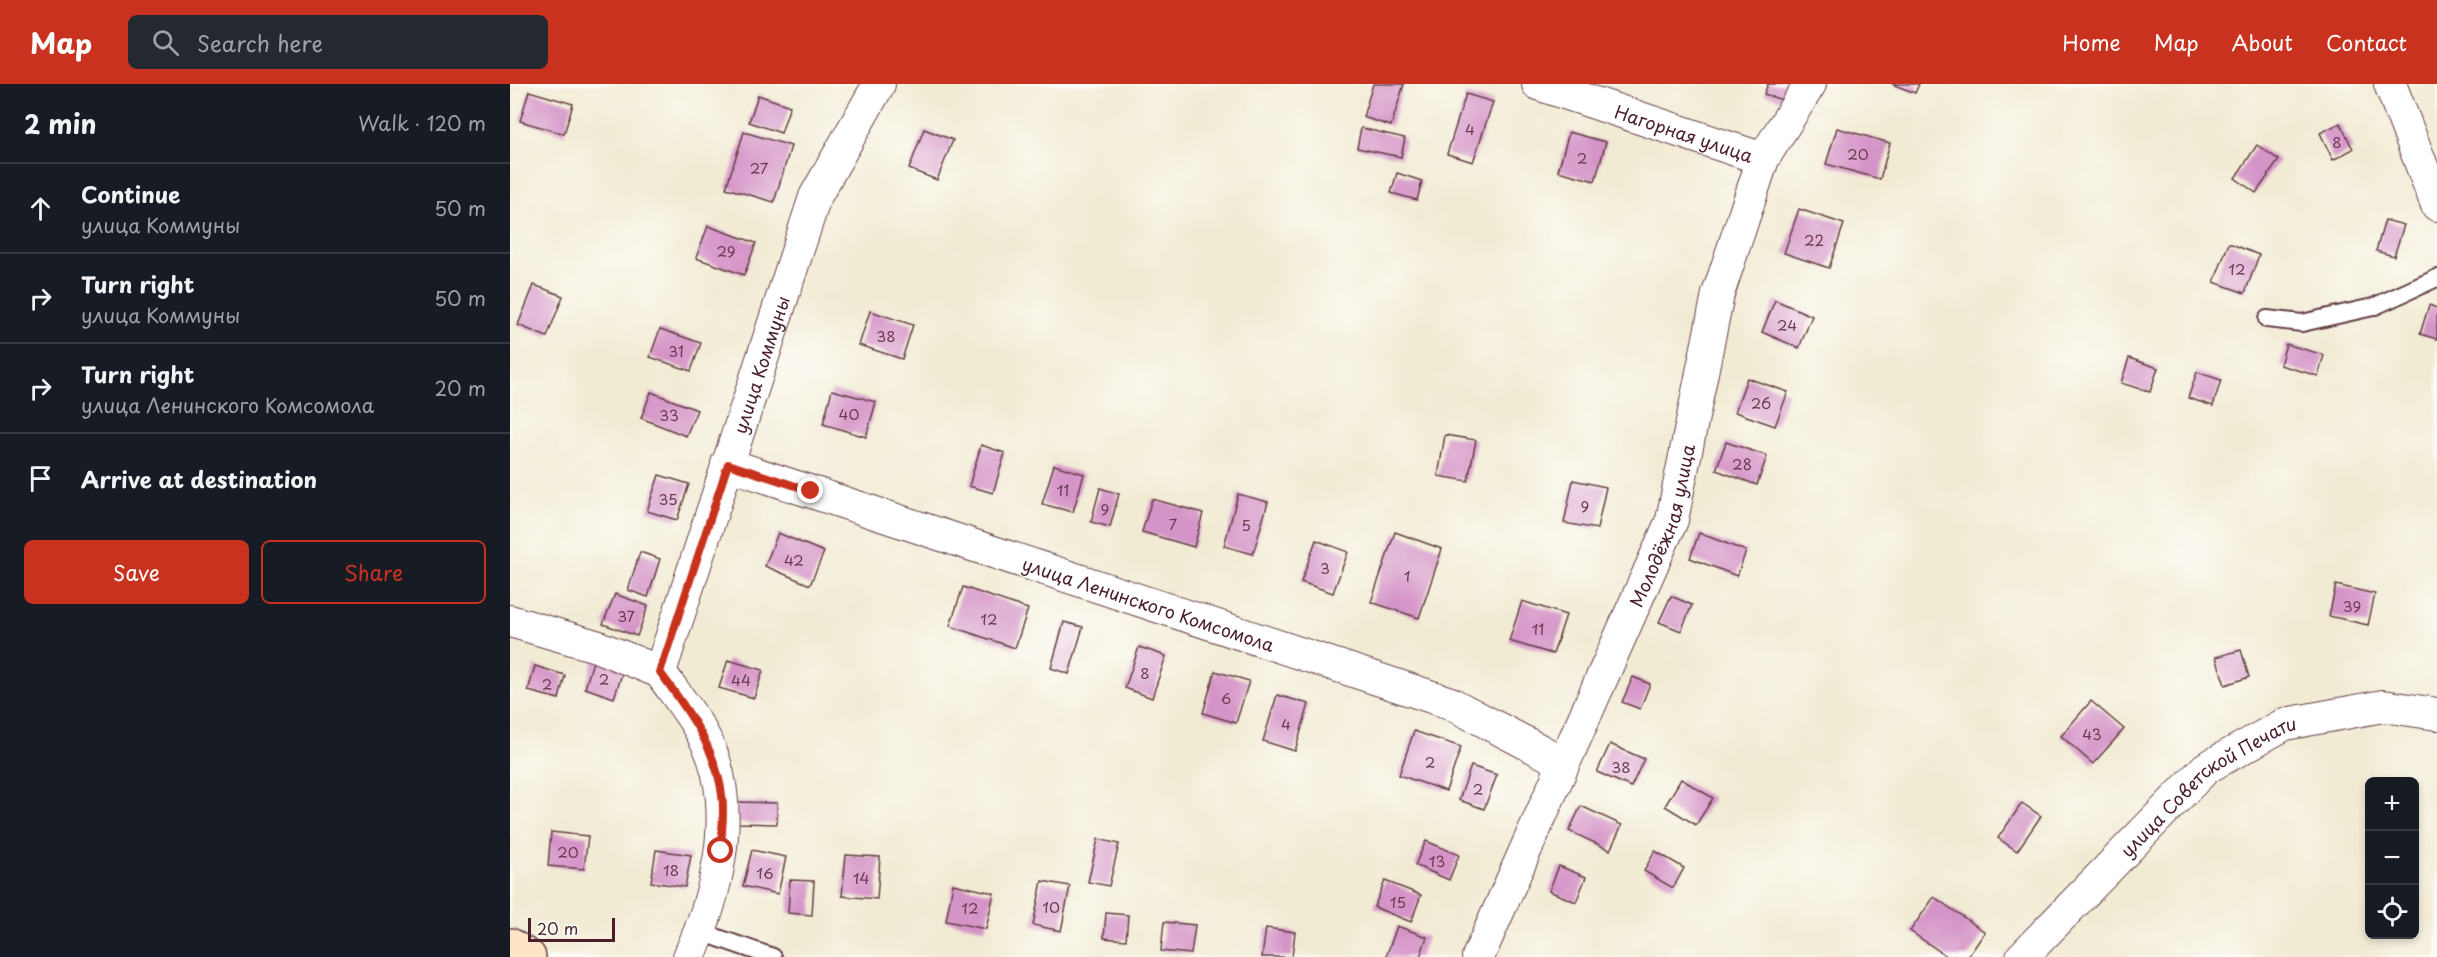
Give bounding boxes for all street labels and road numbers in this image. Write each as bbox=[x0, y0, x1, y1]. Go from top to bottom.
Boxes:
street label: Нагорная улица bbox=[1611, 97, 1757, 169]
street label: улица Коммуны bbox=[725, 292, 795, 437]
street label: Молодёжная улица bbox=[1622, 441, 1701, 611]
street label: улица Ленинского Комсомола bbox=[1019, 549, 1279, 658]
street label: улица Советской Печати bbox=[2113, 709, 2298, 863]

